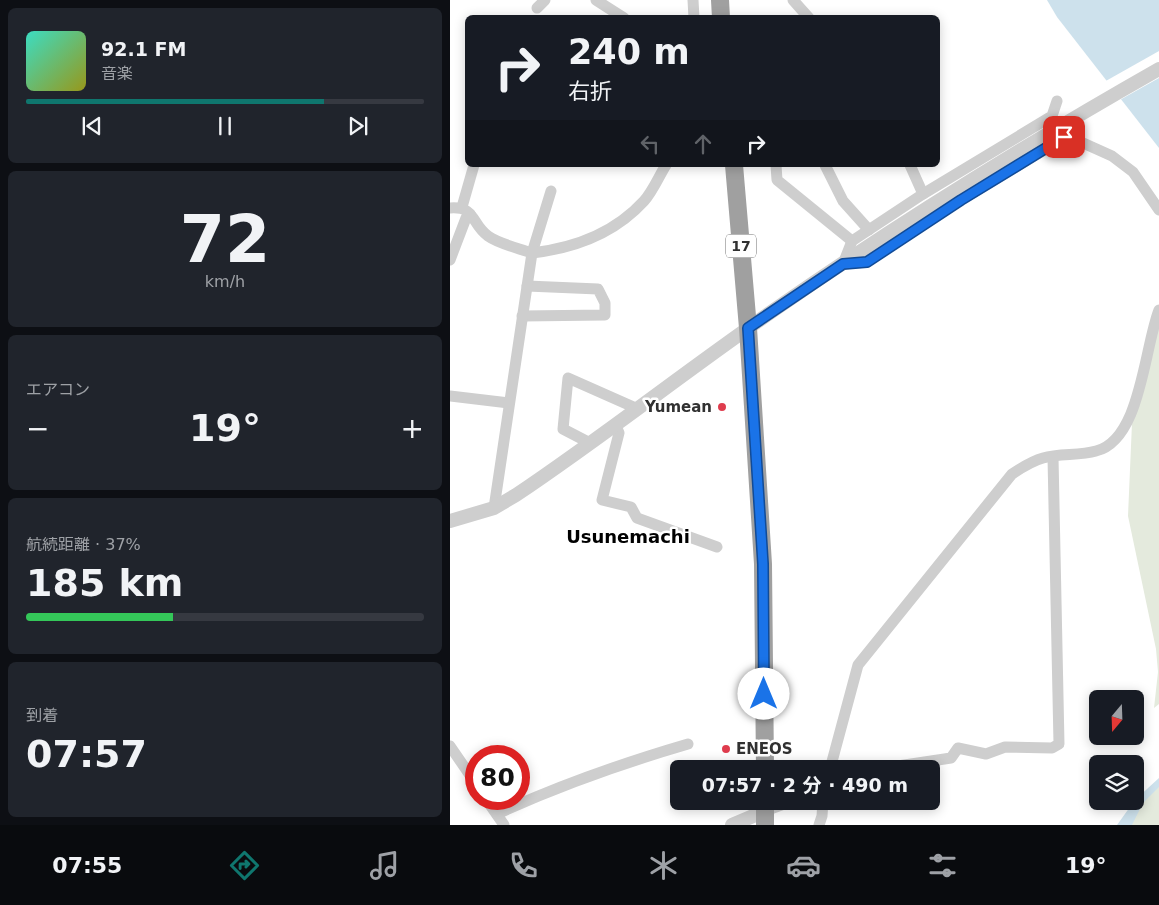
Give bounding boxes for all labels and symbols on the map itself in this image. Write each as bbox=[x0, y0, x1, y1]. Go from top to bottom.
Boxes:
pin bbox=[1043, 116, 1085, 158]
road number: 17 bbox=[726, 235, 756, 258]
place label: Yumean bbox=[644, 398, 712, 416]
marker: Yumean bbox=[716, 401, 728, 413]
district label: Usunemachi bbox=[566, 526, 690, 547]
position arrow bbox=[737, 667, 789, 719]
north arrow bbox=[1089, 690, 1144, 745]
place label: ENEOS bbox=[736, 740, 793, 758]
marker: ENEOS bbox=[720, 743, 732, 755]
speed limit sign: 80 bbox=[465, 745, 530, 810]

